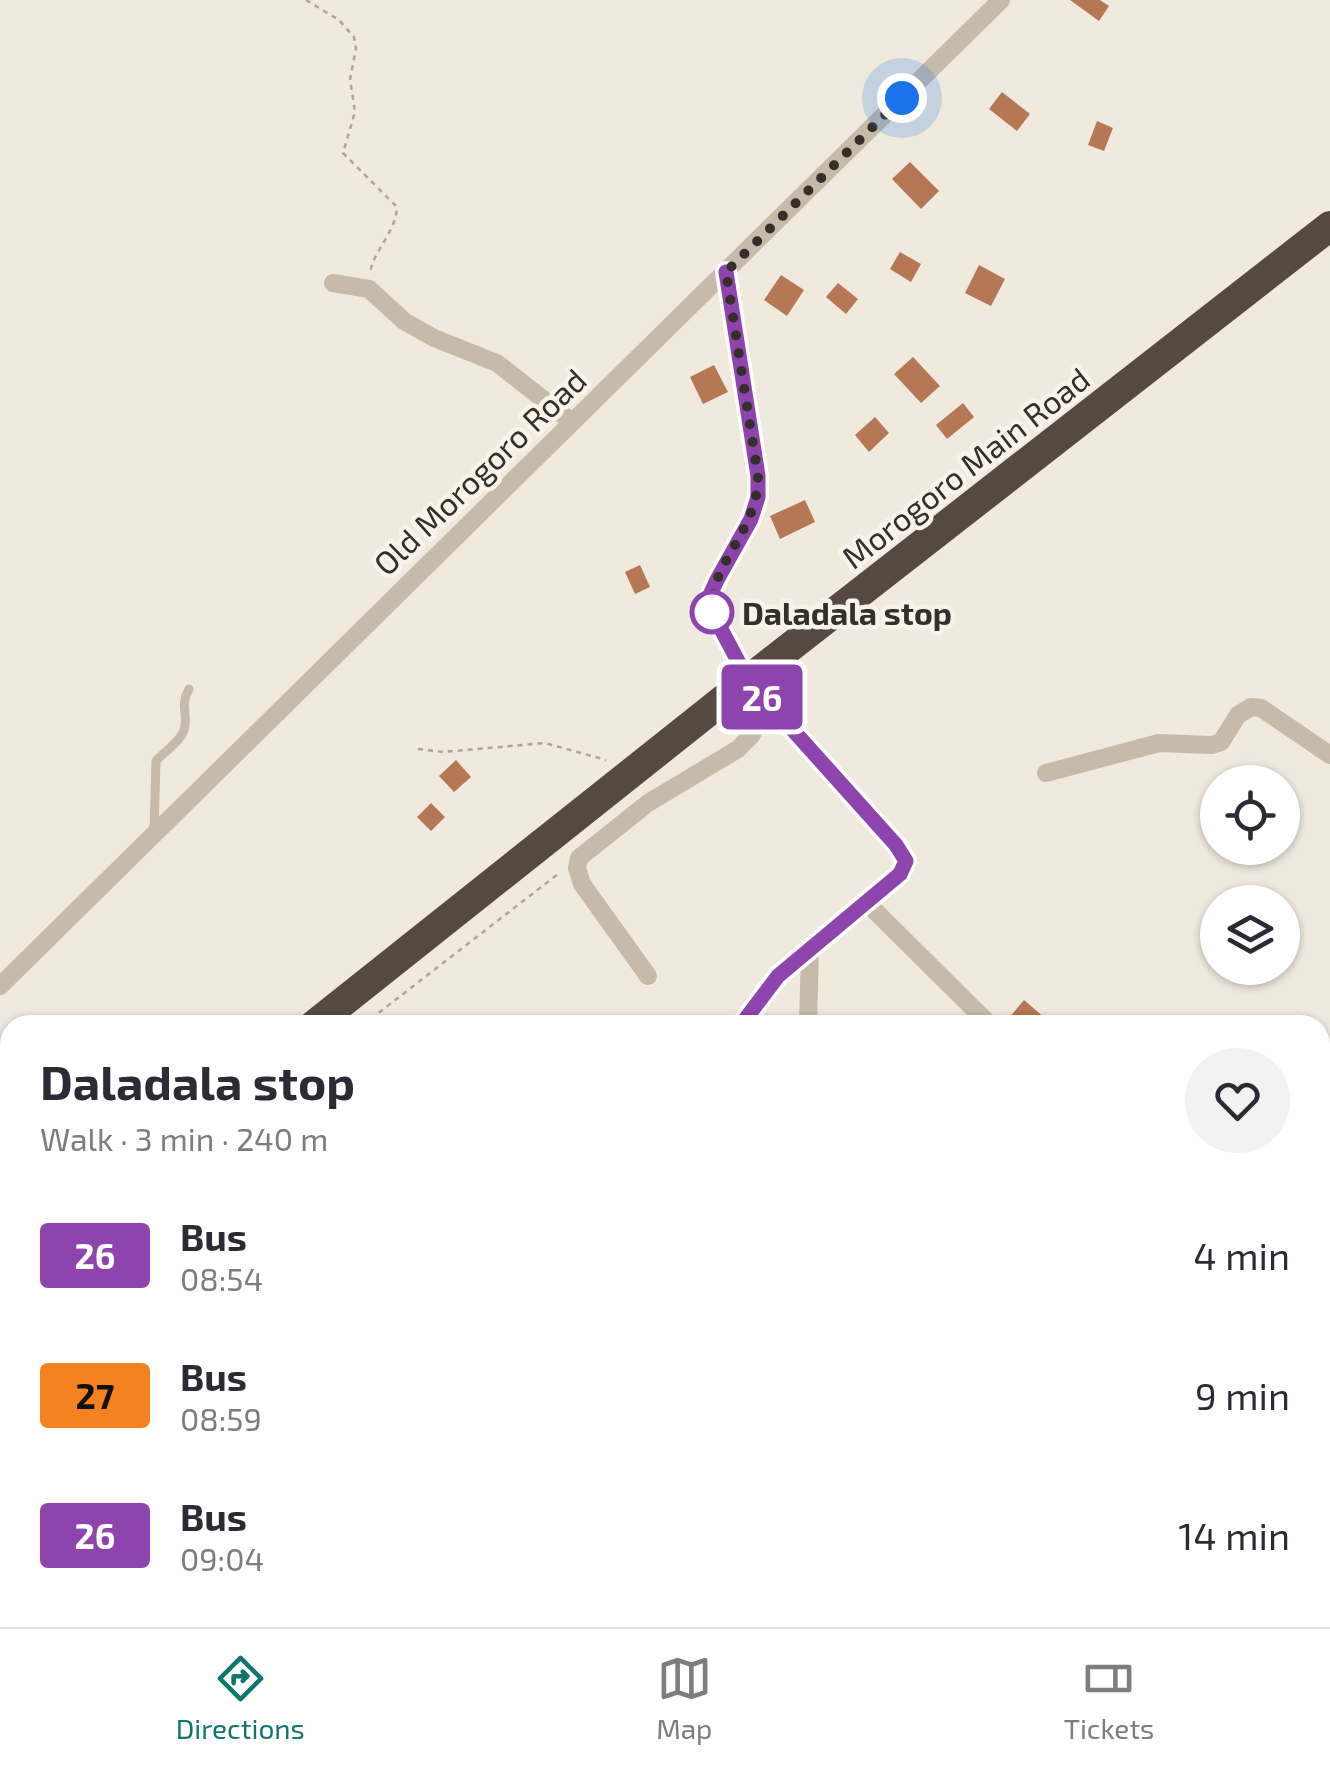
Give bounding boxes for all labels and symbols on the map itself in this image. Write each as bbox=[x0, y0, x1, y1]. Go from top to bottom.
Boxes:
your location bbox=[877, 73, 927, 123]
street label: Morogoro Main Road bbox=[834, 359, 1096, 575]
street label: Old Morogoro Road bbox=[365, 360, 593, 582]
marker: Daladala stop bbox=[691, 591, 733, 633]
place label: Daladala stop bbox=[742, 593, 952, 631]
line badge: 26 bbox=[717, 664, 807, 730]

